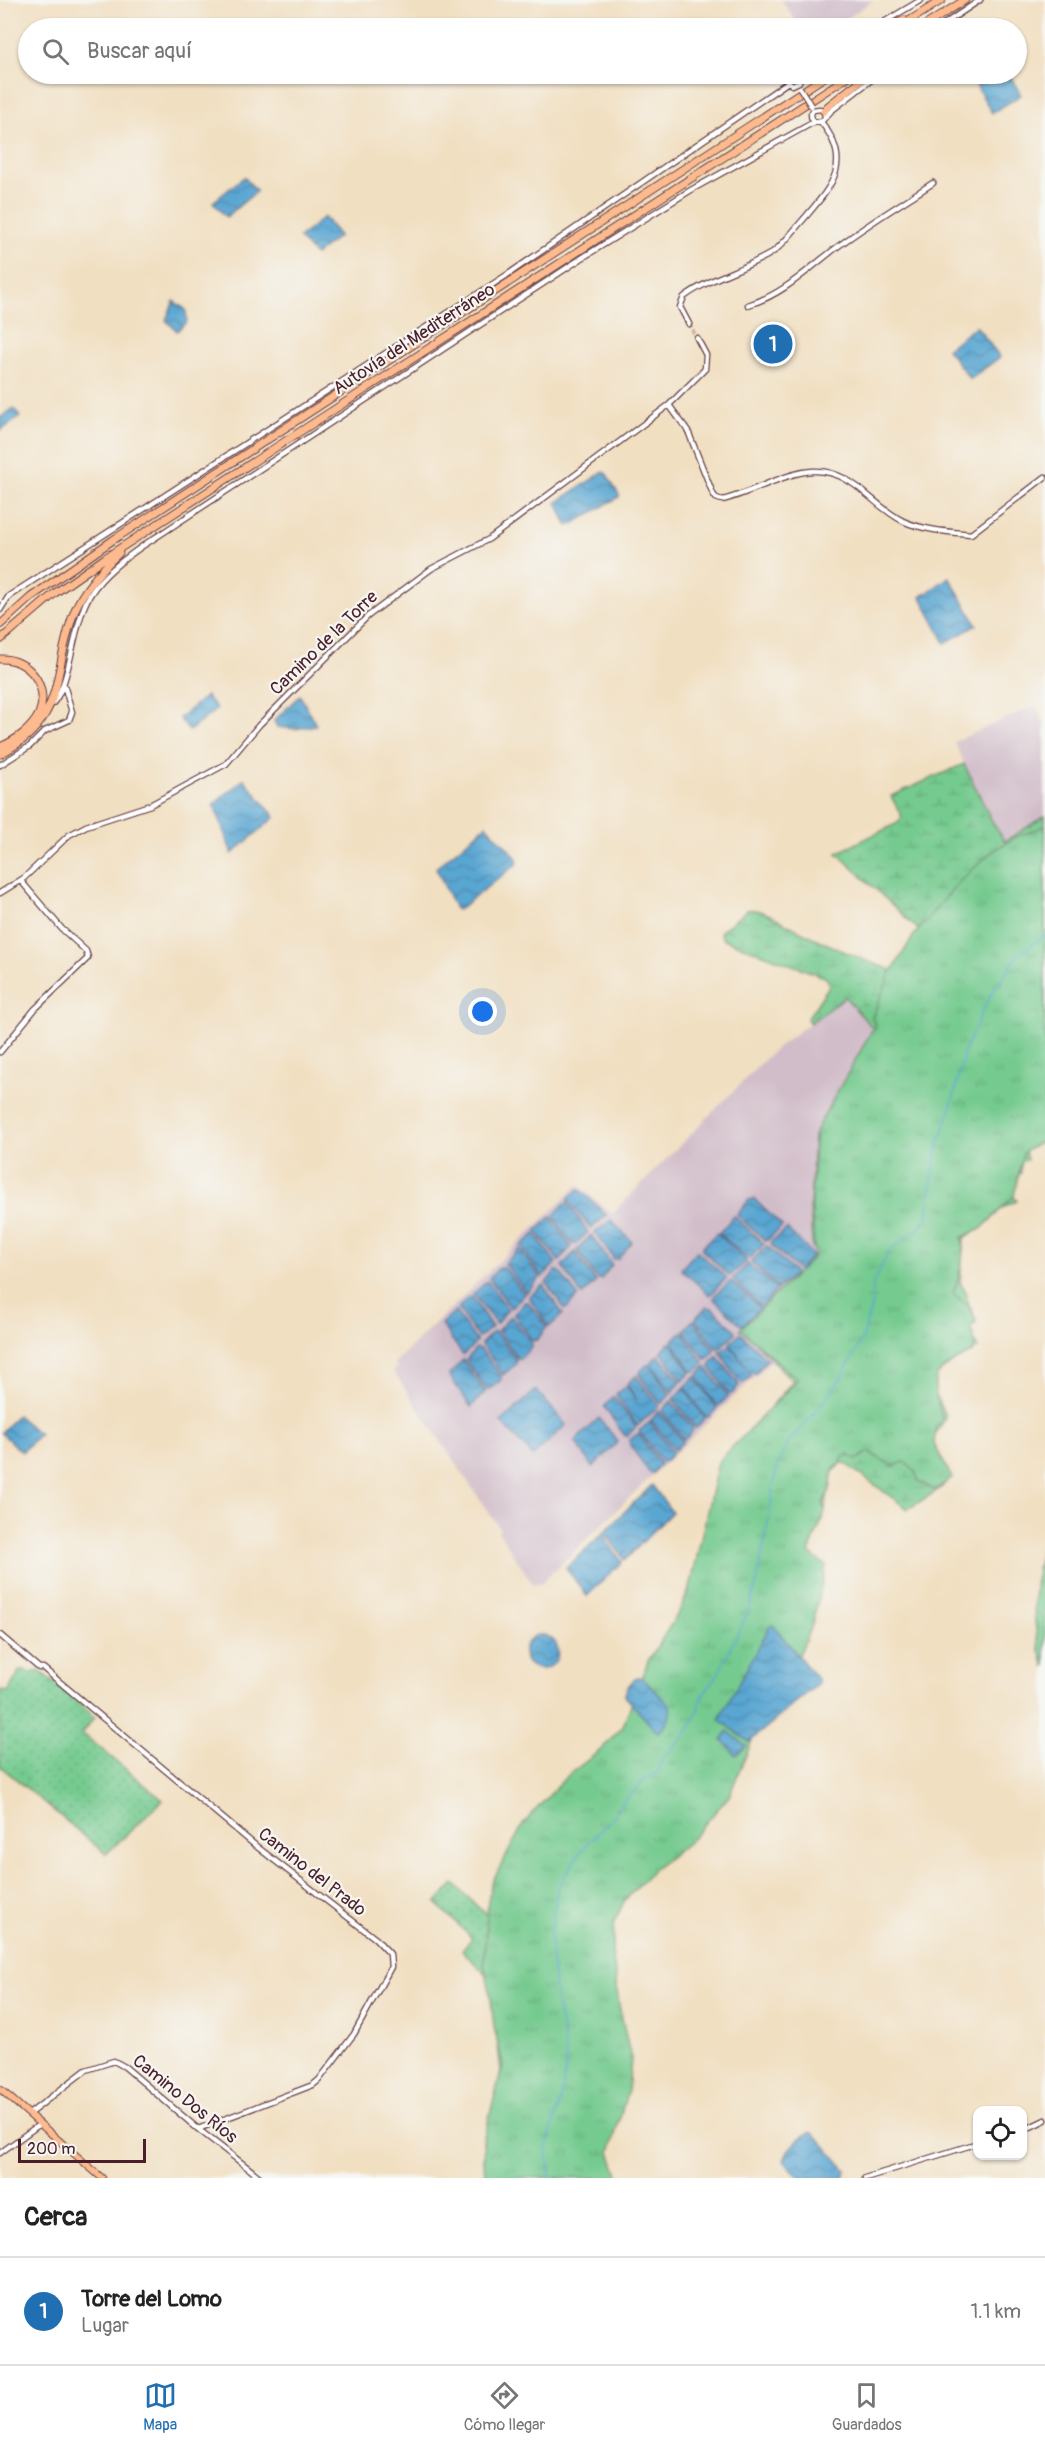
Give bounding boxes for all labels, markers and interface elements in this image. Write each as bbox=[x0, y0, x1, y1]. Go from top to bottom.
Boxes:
search box bbox=[18, 18, 1027, 84]
icon: search bbox=[39, 35, 72, 68]
text: Buscar aquí bbox=[87, 37, 192, 65]
street label: Autovía del Mediterráneo bbox=[329, 278, 500, 400]
pin: 1 bbox=[754, 322, 792, 366]
street label: Camino de la Torre bbox=[265, 586, 383, 700]
your location bbox=[468, 997, 497, 1026]
street label: Camino del Prado bbox=[253, 1823, 371, 1922]
street label: Camino Dos Ríos bbox=[128, 2050, 242, 2148]
map controls bbox=[973, 2106, 1027, 2160]
button: locate bbox=[973, 2106, 1027, 2160]
scale bar bbox=[18, 2136, 146, 2164]
text: 200 m bbox=[27, 2139, 75, 2159]
text: Cerca bbox=[24, 2201, 87, 2233]
text: Torre del Lomo bbox=[81, 2285, 222, 2313]
text: 1 bbox=[40, 2299, 47, 2324]
text: 1.1 km bbox=[971, 2299, 1021, 2324]
text: Lugar bbox=[81, 2313, 129, 2338]
tab: Mapa bbox=[143, 2379, 177, 2435]
tab: Cómo llegar bbox=[464, 2379, 545, 2435]
tab: Guardados bbox=[832, 2379, 902, 2435]

